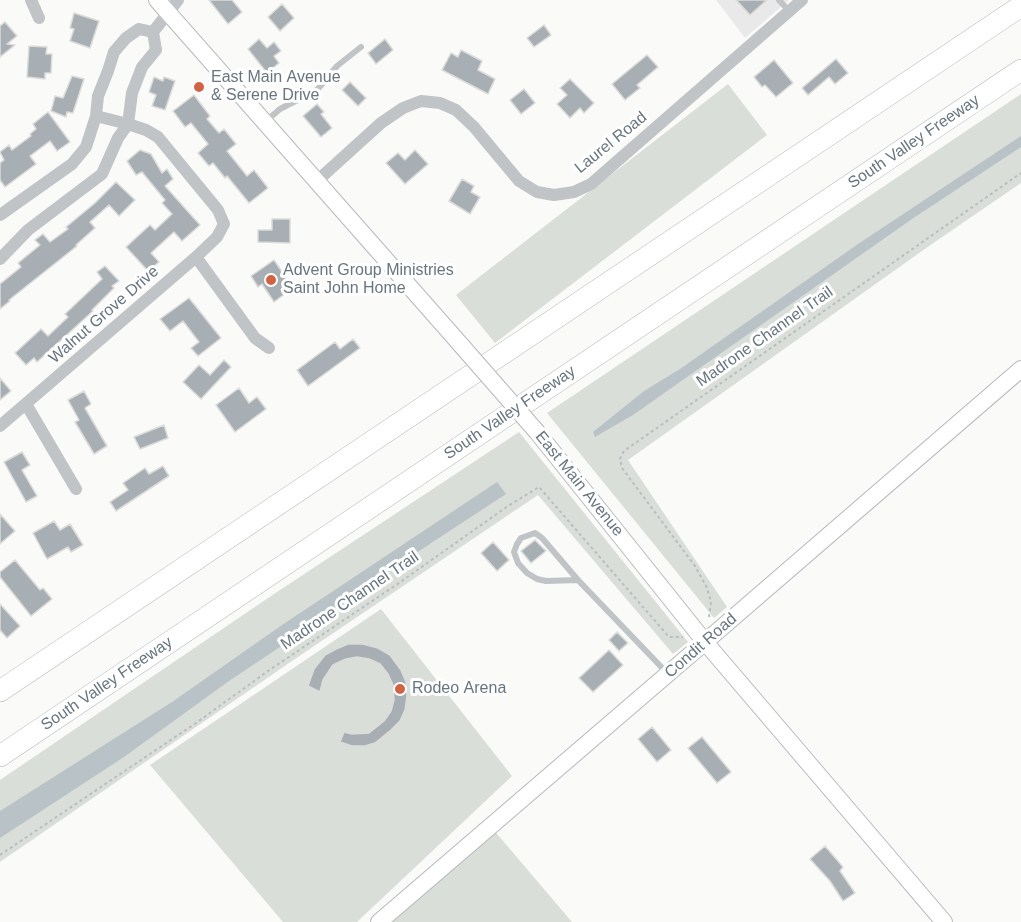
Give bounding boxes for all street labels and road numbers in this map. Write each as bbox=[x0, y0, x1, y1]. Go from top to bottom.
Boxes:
street label: South Valley Freeway bbox=[845, 91, 983, 193]
street label: Laurel Road bbox=[571, 108, 651, 178]
street label: Walnut Grove Drive bbox=[45, 262, 163, 368]
street label: Madrone Channel Trail bbox=[693, 283, 837, 391]
street label: South Valley Freeway bbox=[441, 362, 579, 464]
street label: East Main Avenue bbox=[531, 428, 627, 540]
street label: Madrone Channel Trail bbox=[277, 548, 423, 654]
street label: Condit Road bbox=[661, 610, 741, 682]
street label: South Valley Freeway bbox=[38, 633, 176, 735]

